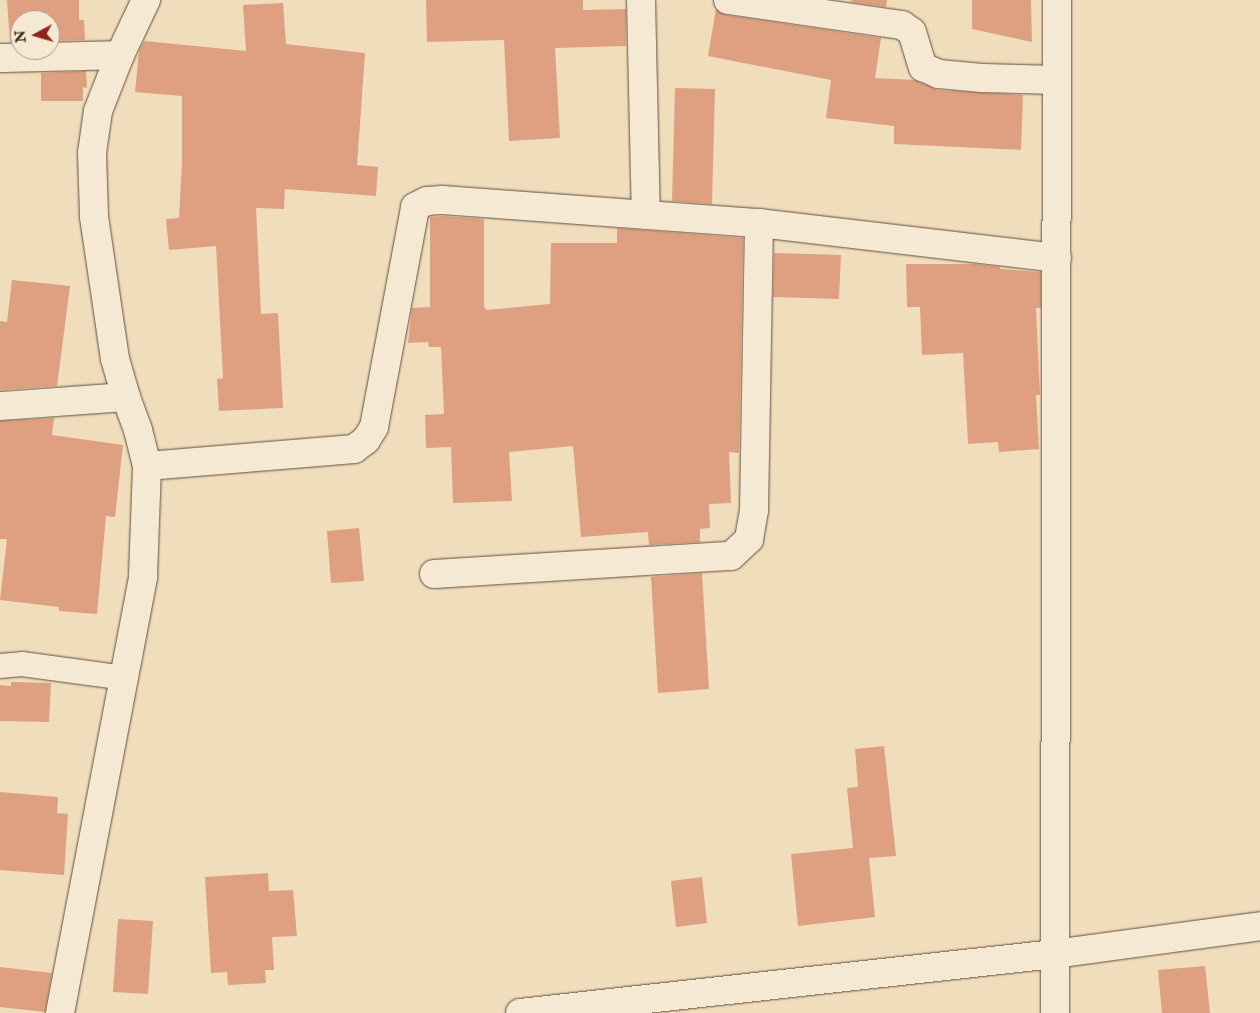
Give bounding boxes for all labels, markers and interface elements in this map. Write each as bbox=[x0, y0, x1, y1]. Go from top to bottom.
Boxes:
north arrow bbox=[10, 10, 60, 60]
text: N bbox=[11, 29, 30, 44]

